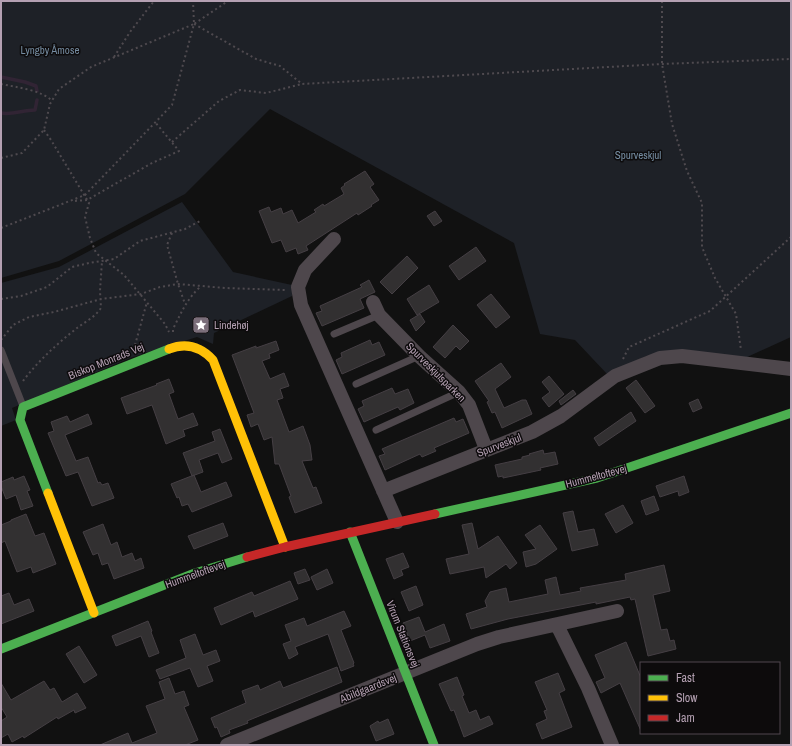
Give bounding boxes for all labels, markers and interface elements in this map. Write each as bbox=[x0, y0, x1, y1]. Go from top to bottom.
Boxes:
park label: Lyngby Åmose bbox=[21, 43, 79, 57]
park label: Spurveskjul bbox=[615, 148, 661, 162]
place icon: Lindehøj bbox=[191, 315, 211, 335]
place label: Lindehøj bbox=[214, 318, 249, 332]
street label: Biskop Monrads Vej bbox=[66, 339, 146, 383]
street label: Spurveskjulsparken bbox=[403, 339, 469, 405]
street label: Spurveskjul bbox=[475, 430, 523, 460]
street label: Hummeltoftevej bbox=[564, 461, 628, 491]
street label: Hummeltoftevej bbox=[163, 557, 227, 591]
street label: Virum Stationsvej bbox=[383, 598, 423, 670]
legend bbox=[640, 662, 780, 734]
street label: Abildgaardsvej bbox=[337, 670, 398, 706]
text: Fast bbox=[676, 670, 695, 686]
text: Slow bbox=[676, 690, 698, 706]
text: Jam bbox=[676, 710, 695, 726]

